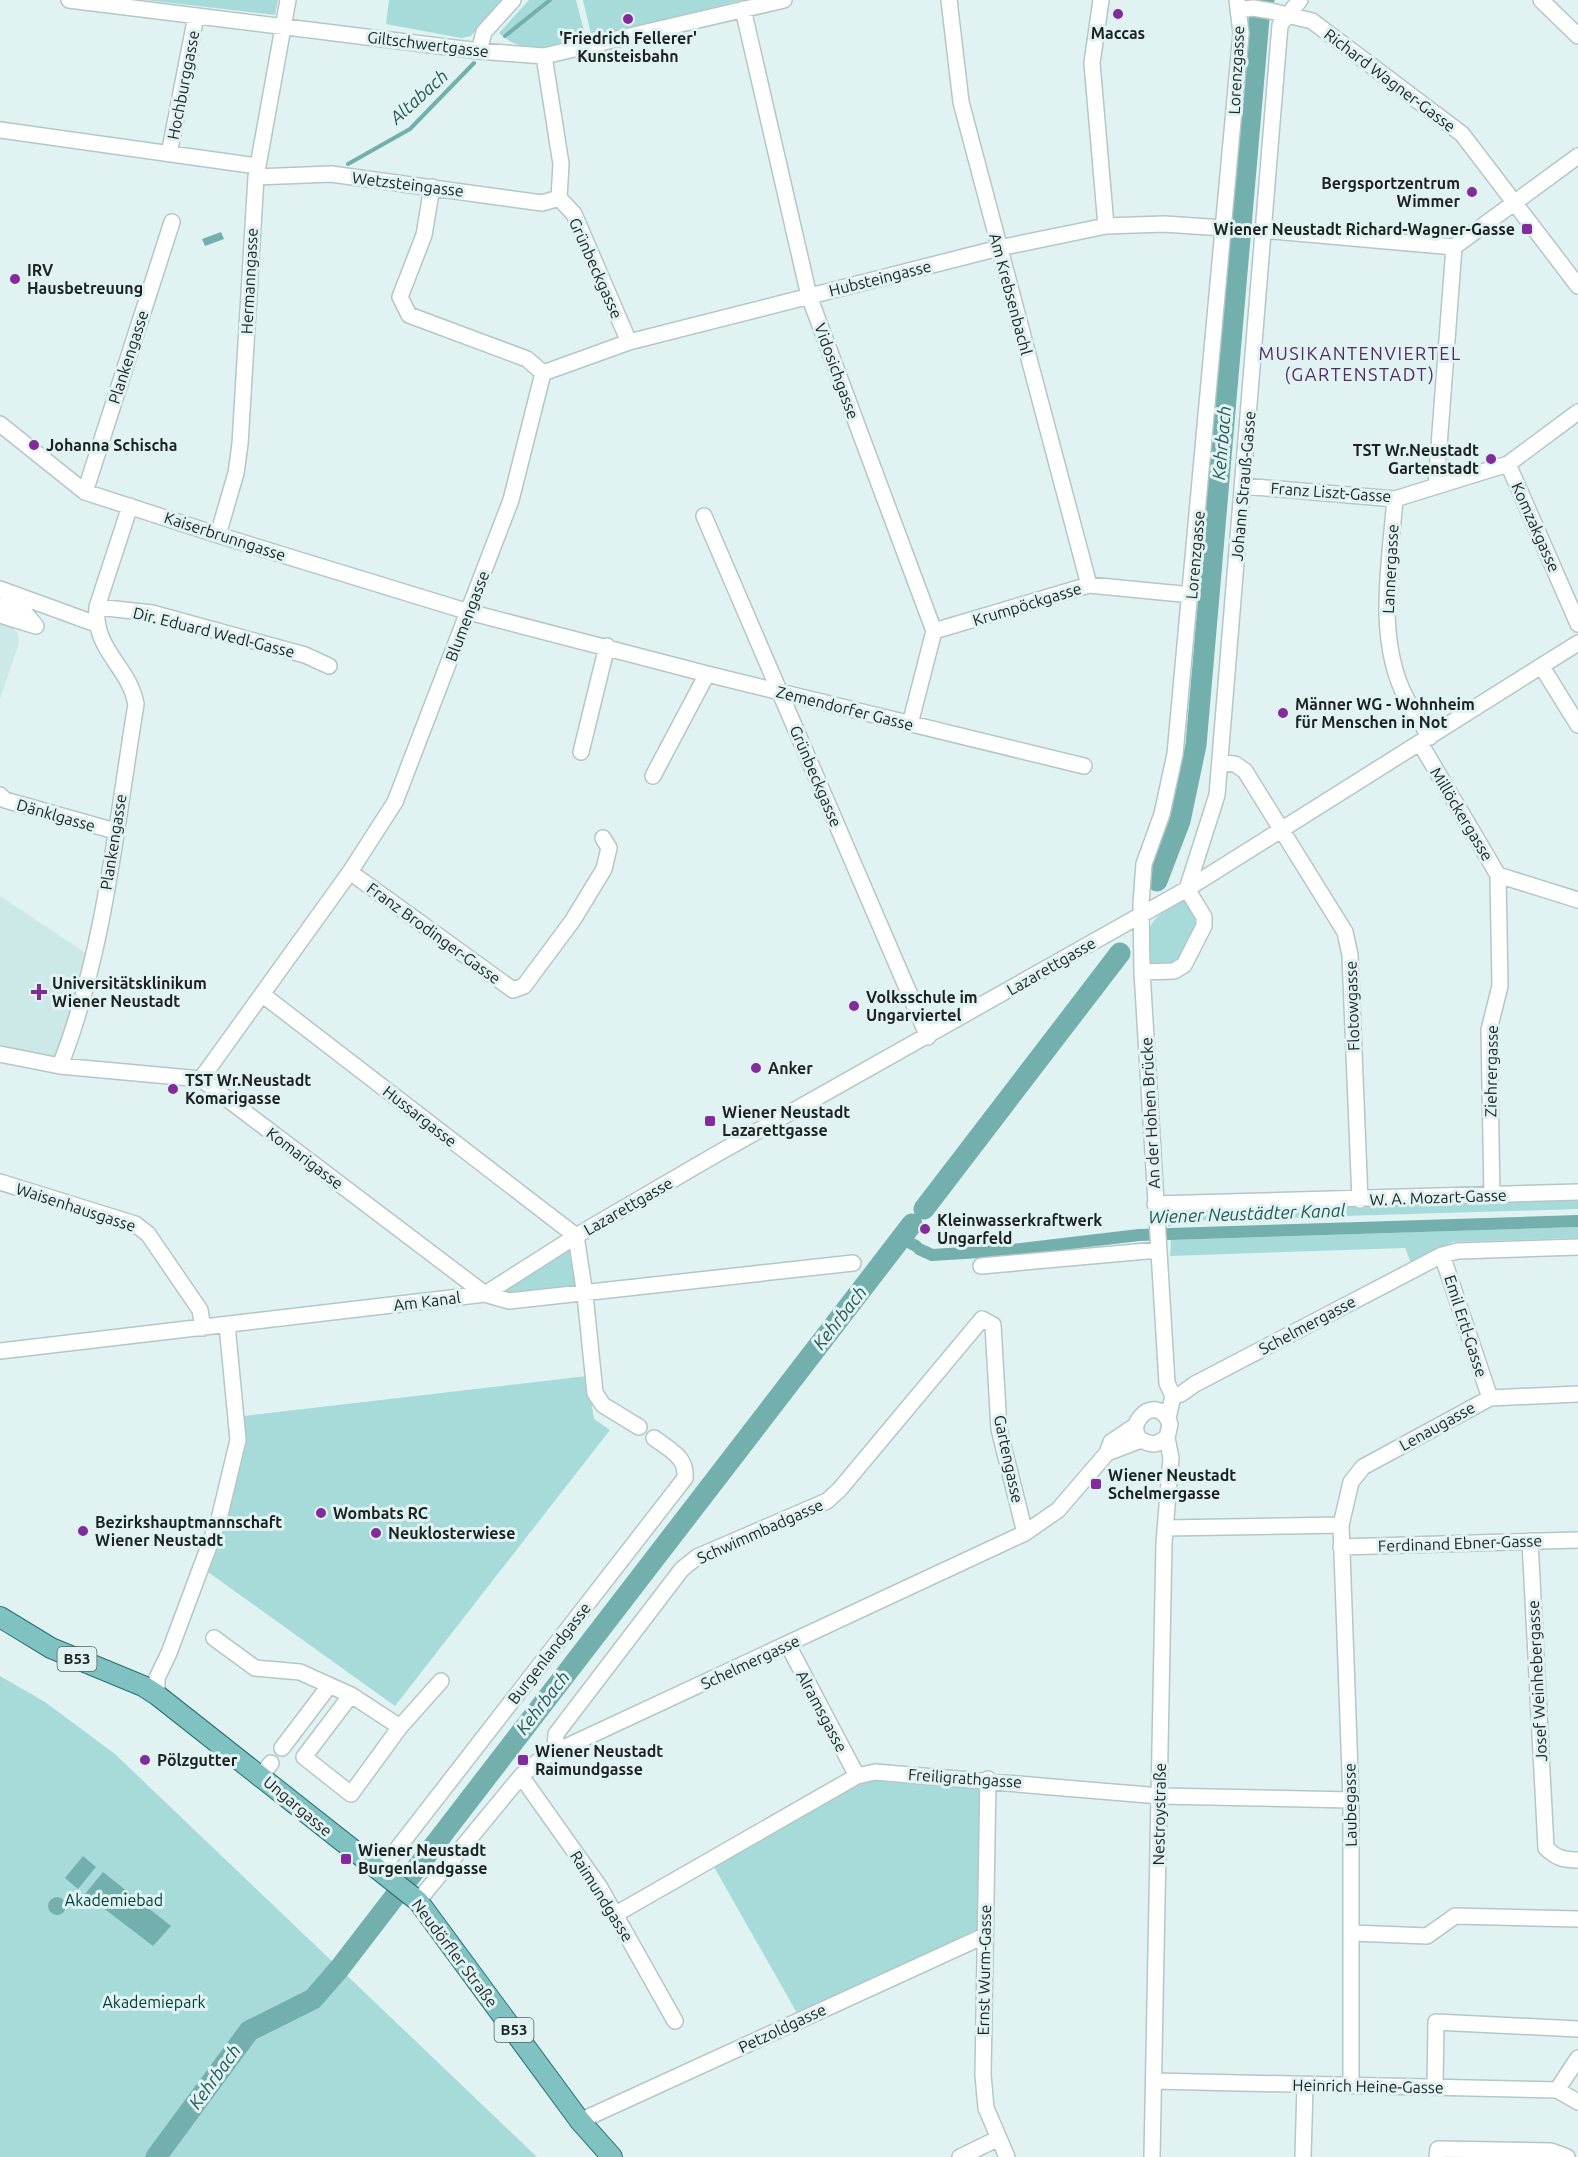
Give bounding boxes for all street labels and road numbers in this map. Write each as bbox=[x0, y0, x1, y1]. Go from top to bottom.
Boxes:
street label: Lorenzgasse bbox=[1225, 25, 1247, 115]
street label: Richard Wagner-Gasse bbox=[1321, 25, 1459, 135]
street label: Giltschwertgasse bbox=[366, 28, 490, 60]
street label: Hochburggasse bbox=[164, 29, 202, 141]
street label: Wetzsteingasse bbox=[351, 168, 465, 200]
street label: Grünbeckgasse bbox=[566, 215, 626, 321]
street label: Hermanngasse bbox=[237, 227, 261, 335]
street label: Am Krebsenbachl bbox=[986, 231, 1036, 357]
street label: Hubsteingasse bbox=[827, 257, 933, 299]
street label: Plankengasse bbox=[104, 308, 152, 406]
street label: Vidosichgasse bbox=[811, 321, 863, 421]
street label: Johann Strauß-Gasse bbox=[1227, 410, 1259, 562]
street label: Franz Liszt-Gasse bbox=[1270, 479, 1392, 505]
street label: Komzakgasse bbox=[1508, 479, 1564, 575]
street label: Kaiserbrunngasse bbox=[162, 508, 288, 564]
street label: Lorenzgasse bbox=[1182, 510, 1208, 600]
street label: Lannergasse bbox=[1379, 524, 1401, 614]
street label: Blumengasse bbox=[441, 568, 493, 664]
street label: Krumpöckgasse bbox=[970, 579, 1084, 629]
street label: Dir. Eduard Wedl-Gasse bbox=[131, 603, 297, 661]
street label: Zemendorfer Gasse bbox=[775, 682, 915, 734]
street label: Grünbeckgasse bbox=[787, 723, 845, 829]
street label: Millöckergasse bbox=[1427, 764, 1497, 864]
street label: Plankengasse bbox=[97, 793, 129, 891]
street label: Dänklgasse bbox=[15, 795, 97, 835]
street label: Franz Brodinger-Gasse bbox=[364, 879, 504, 987]
street label: Lazarettgasse bbox=[1003, 933, 1099, 999]
street label: Flotowgasse bbox=[1341, 961, 1363, 1051]
street label: Ziehrergasse bbox=[1481, 1025, 1501, 1117]
street label: An der Hohen Brücke bbox=[1137, 1037, 1163, 1189]
street label: Hussargasse bbox=[380, 1082, 460, 1150]
street label: Komarigasse bbox=[263, 1123, 347, 1193]
street label: Lazarettgasse bbox=[580, 1173, 676, 1239]
street label: Waisenhausgasse bbox=[14, 1179, 138, 1235]
street label: W. A. Mozart-Gasse bbox=[1369, 1186, 1507, 1208]
street label: Emil Ertl-Gasse bbox=[1441, 1273, 1491, 1379]
street label: Am Kanal bbox=[392, 1288, 462, 1314]
street label: Schelmergasse bbox=[1256, 1292, 1358, 1358]
street label: Lenaugasse bbox=[1396, 1398, 1478, 1454]
street label: Gartengasse bbox=[991, 1413, 1027, 1505]
street label: Schwimmbadgasse bbox=[694, 1495, 826, 1567]
street label: Ferdinand Ebner-Gasse bbox=[1378, 1531, 1542, 1555]
street label: Burgenlandgasse bbox=[504, 1599, 594, 1707]
street label: Josef Weinhebergasse bbox=[1524, 1600, 1550, 1762]
street label: Schelmergasse bbox=[698, 1631, 802, 1693]
road number: B53 bbox=[58, 1647, 97, 1671]
street label: Alramsgasse bbox=[793, 1667, 851, 1755]
street label: Nestroystraße bbox=[1149, 1763, 1169, 1865]
street label: Laubegasse bbox=[1340, 1763, 1360, 1847]
street label: Freiligrathgasse bbox=[907, 1765, 1023, 1791]
street label: Ungargasse bbox=[260, 1772, 336, 1840]
street label: Raimundgasse bbox=[567, 1847, 637, 1945]
street label: Neudörfler Straße bbox=[409, 1895, 501, 2011]
street label: Ernst Wurm-Gasse bbox=[974, 1904, 994, 2036]
street label: Petzoldgasse bbox=[735, 2000, 829, 2056]
road number: B53 bbox=[494, 2018, 534, 2042]
street label: Heinrich Heine-Gasse bbox=[1292, 2076, 1444, 2096]

